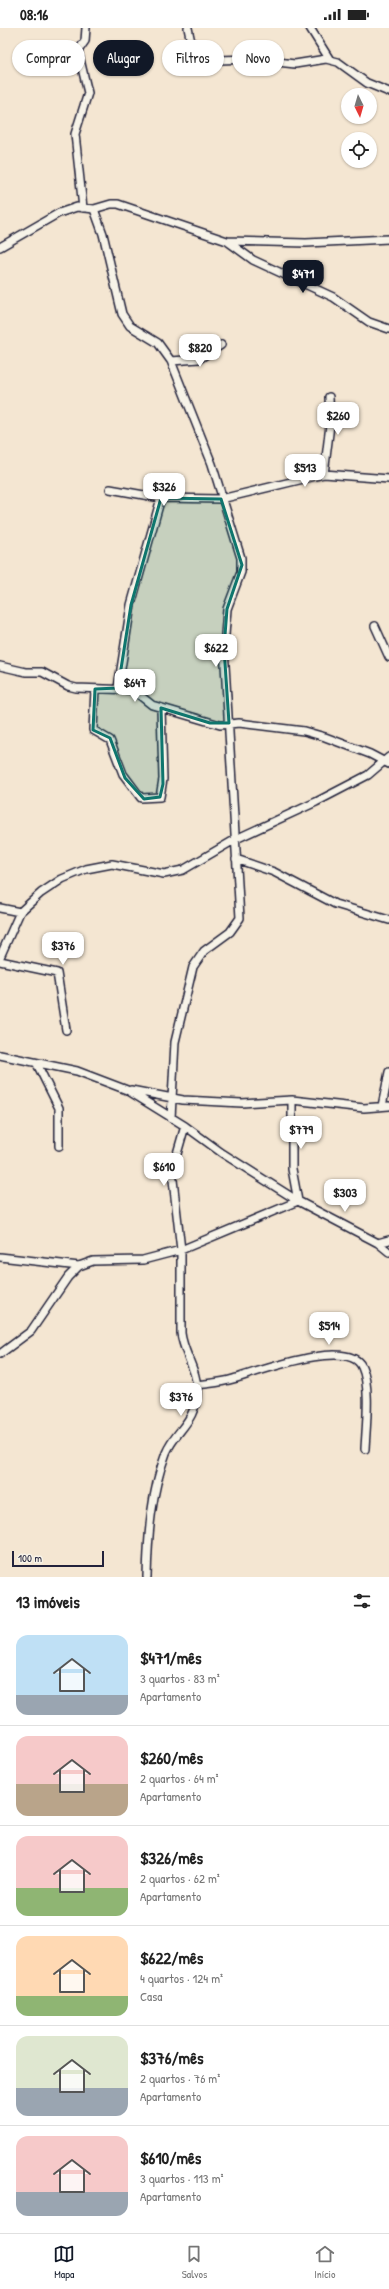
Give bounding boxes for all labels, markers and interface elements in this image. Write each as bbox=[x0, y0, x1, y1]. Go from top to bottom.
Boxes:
text: 08:16 bbox=[20, 4, 48, 25]
chip: Comprar bbox=[12, 40, 85, 76]
chip: Alugar bbox=[93, 40, 154, 76]
chip: Filtros bbox=[162, 40, 224, 76]
chip: Novo bbox=[232, 40, 284, 76]
north arrow bbox=[341, 88, 377, 124]
map controls bbox=[341, 88, 377, 168]
button: locate bbox=[341, 132, 377, 168]
pin: $471 bbox=[279, 260, 327, 294]
text: $471 bbox=[292, 264, 314, 282]
pin: $820 bbox=[176, 334, 224, 368]
text: $820 bbox=[188, 338, 212, 356]
pin: $260 bbox=[314, 402, 362, 436]
text: $260 bbox=[326, 406, 350, 424]
pin: $513 bbox=[281, 454, 329, 488]
text: $513 bbox=[294, 458, 316, 476]
pin: $326 bbox=[140, 473, 188, 507]
text: $326 bbox=[152, 477, 176, 495]
pin: $622 bbox=[192, 634, 240, 668]
text: $622 bbox=[204, 638, 228, 656]
pin: $647 bbox=[111, 669, 159, 703]
text: $647 bbox=[123, 673, 147, 691]
pin: $376 bbox=[39, 932, 87, 966]
text: $376 bbox=[51, 936, 75, 954]
pin: $779 bbox=[277, 1116, 325, 1150]
text: $779 bbox=[289, 1120, 313, 1138]
pin: $610 bbox=[140, 1153, 188, 1187]
text: $610 bbox=[153, 1157, 175, 1175]
pin: $303 bbox=[321, 1179, 369, 1213]
text: $303 bbox=[333, 1183, 357, 1201]
pin: $514 bbox=[305, 1312, 353, 1346]
text: $514 bbox=[318, 1316, 340, 1334]
pin: $376 bbox=[157, 1383, 205, 1417]
text: $376 bbox=[169, 1387, 193, 1405]
scale bar bbox=[12, 1549, 104, 1568]
text: 100 m bbox=[18, 1551, 42, 1565]
text: 13 imóveis bbox=[16, 1590, 80, 1613]
icon: filters bbox=[351, 1590, 373, 1612]
text: $471/mês bbox=[140, 1646, 202, 1669]
icon: home bbox=[48, 1651, 96, 1699]
text: 3 quartos · 83 m² bbox=[140, 1669, 220, 1687]
text: Apartamento bbox=[140, 1687, 201, 1705]
text: $260/mês bbox=[140, 1746, 203, 1769]
icon: home bbox=[48, 1752, 96, 1800]
text: 2 quartos · 64 m² bbox=[140, 1769, 219, 1787]
text: Apartamento bbox=[140, 1787, 201, 1805]
text: $326/mês bbox=[140, 1846, 203, 1869]
icon: home bbox=[48, 1852, 96, 1900]
text: 2 quartos · 62 m² bbox=[140, 1869, 220, 1887]
text: Apartamento bbox=[140, 1887, 201, 1905]
text: $622/mês bbox=[140, 1946, 203, 1969]
icon: home bbox=[48, 1952, 96, 2000]
text: 4 quartos · 124 m² bbox=[140, 1969, 223, 1987]
text: Casa bbox=[140, 1987, 162, 2005]
text: $376/mês bbox=[140, 2046, 204, 2069]
icon: home bbox=[48, 2052, 96, 2100]
text: 2 quartos · 76 m² bbox=[140, 2069, 220, 2087]
text: Apartamento bbox=[140, 2087, 201, 2105]
text: $610/mês bbox=[140, 2146, 201, 2169]
icon: home bbox=[48, 2152, 96, 2200]
text: 3 quartos · 113 m² bbox=[140, 2169, 224, 2187]
text: Apartamento bbox=[140, 2187, 201, 2205]
tab: Mapa bbox=[53, 2243, 75, 2281]
tab: Salvos bbox=[182, 2243, 207, 2281]
tab: Início bbox=[314, 2243, 336, 2281]

